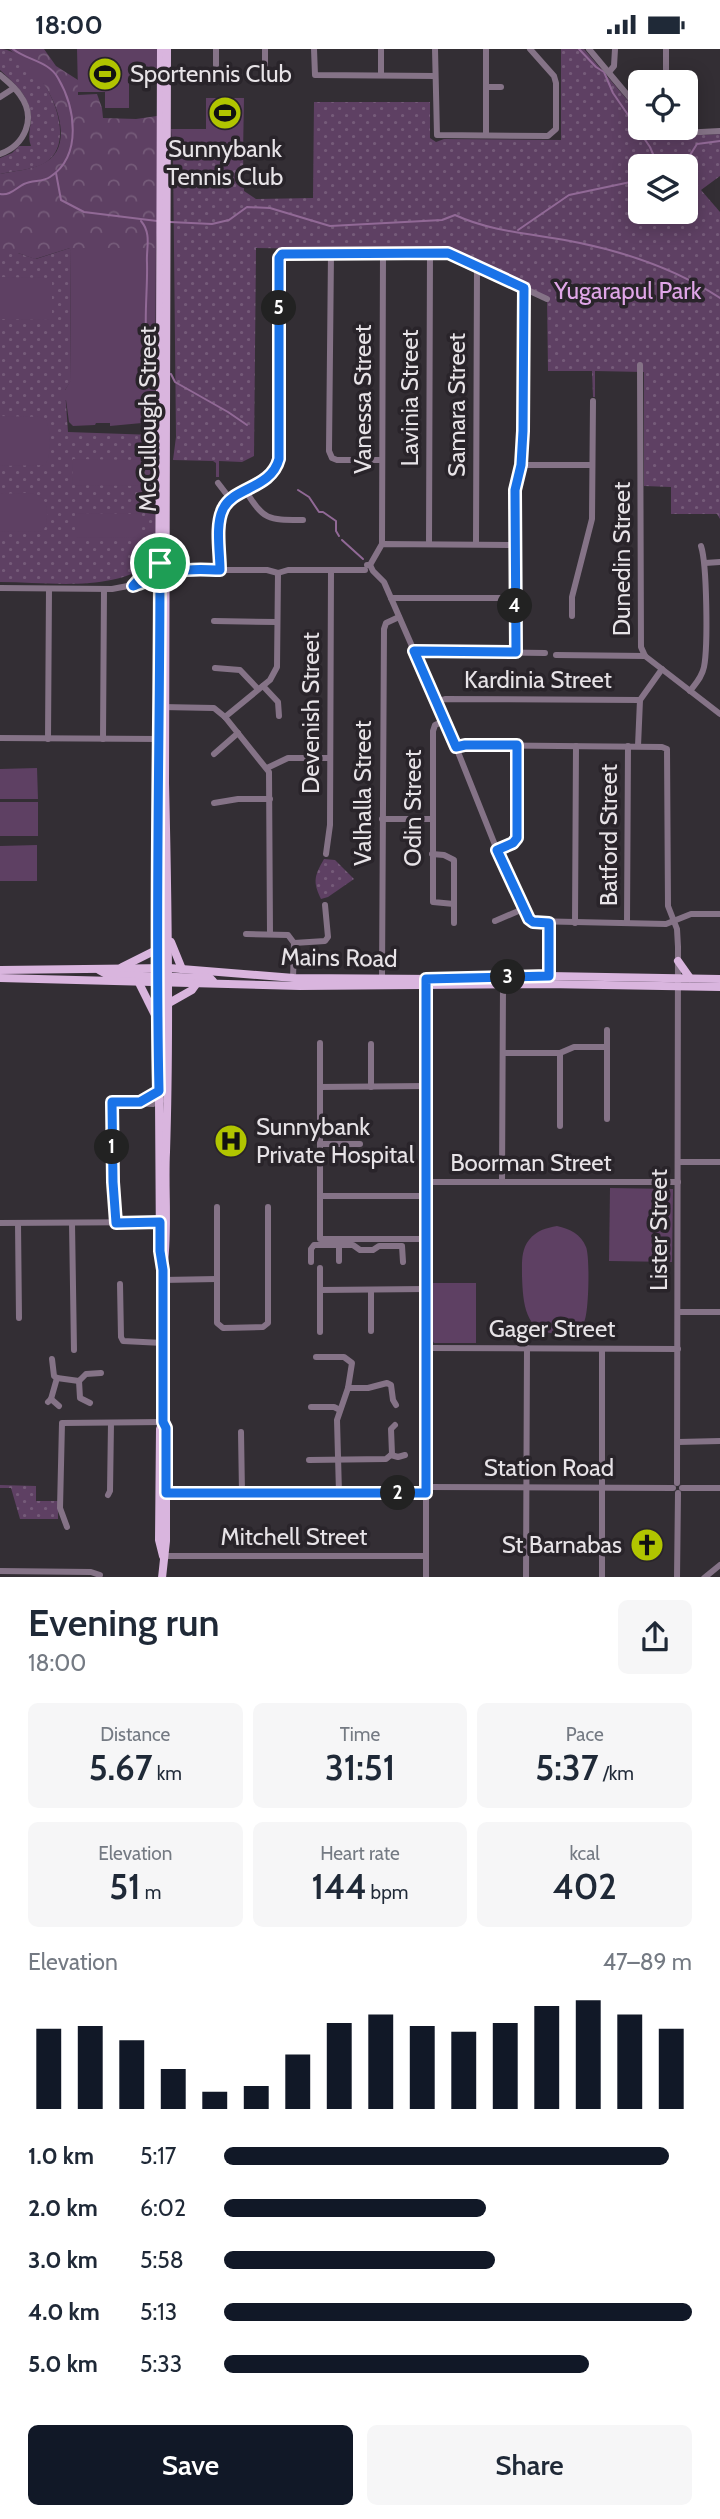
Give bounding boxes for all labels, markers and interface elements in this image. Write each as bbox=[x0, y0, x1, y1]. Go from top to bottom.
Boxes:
text: 18:00 bbox=[35, 9, 103, 41]
sports icon: Sportennis Club bbox=[86, 55, 124, 93]
place label: Sportennis Club bbox=[130, 59, 292, 88]
map controls bbox=[628, 70, 698, 224]
button: locate bbox=[628, 70, 698, 140]
sports icon: Sunnybank Tennis Club bbox=[206, 94, 244, 132]
place label: Sunnybank Tennis Club bbox=[167, 134, 283, 191]
button: layers bbox=[628, 154, 698, 224]
park label: Yugarapul Park bbox=[553, 276, 702, 305]
pin: 5 bbox=[262, 291, 296, 325]
text: 5 bbox=[273, 296, 284, 319]
street label: Vanessa Street bbox=[348, 324, 377, 474]
street label: McCullough Street bbox=[133, 326, 162, 512]
street label: Lavinia Street bbox=[395, 329, 424, 467]
street label: Samara Street bbox=[442, 333, 471, 477]
street label: Dunedin Street bbox=[607, 482, 636, 636]
pin bbox=[130, 533, 190, 593]
icon: arrive bbox=[141, 544, 179, 582]
pin: 4 bbox=[498, 589, 532, 623]
text: 4 bbox=[509, 594, 520, 617]
street label: Devenish Street bbox=[296, 632, 325, 794]
street label: Kardinia Street bbox=[464, 665, 612, 694]
street label: Valhalla Street bbox=[348, 720, 377, 866]
street label: Odin Street bbox=[398, 749, 427, 867]
street label: Batford Street bbox=[594, 764, 623, 906]
street label: Mains Road bbox=[280, 942, 398, 973]
pin: 3 bbox=[490, 960, 526, 995]
text: 3 bbox=[502, 965, 513, 988]
place label: Sunnybank Private Hospital bbox=[256, 1112, 415, 1169]
hospital icon: Sunnybank Private Hospital bbox=[212, 1122, 250, 1160]
pin: 1 bbox=[94, 1129, 130, 1165]
text: 1 bbox=[108, 1135, 115, 1158]
street label: Boorman Street bbox=[450, 1148, 612, 1177]
street label: Lister Street bbox=[644, 1169, 673, 1291]
street label: Gager Street bbox=[489, 1314, 615, 1343]
street label: Station Road bbox=[484, 1453, 614, 1482]
pin: 2 bbox=[380, 1475, 416, 1511]
text: 2 bbox=[392, 1481, 403, 1504]
street label: Mitchell Street bbox=[221, 1522, 367, 1551]
church icon: St Barnabas bbox=[628, 1526, 666, 1564]
place label: St Barnabas bbox=[502, 1530, 622, 1559]
text: Evening run bbox=[28, 1599, 220, 1646]
button: share bbox=[618, 1600, 692, 1674]
text: 18:00 bbox=[28, 1649, 86, 1677]
text: Distance bbox=[100, 1723, 170, 1746]
text: Time bbox=[340, 1723, 380, 1746]
text: Pace bbox=[566, 1723, 604, 1746]
text: 5.67 bbox=[89, 1746, 153, 1789]
text: 31:51 bbox=[325, 1746, 395, 1789]
text: 5:37 bbox=[535, 1746, 598, 1789]
text: km bbox=[153, 1762, 182, 1785]
text: /km bbox=[598, 1762, 634, 1785]
text: Elevation bbox=[98, 1842, 172, 1865]
text: Heart rate bbox=[320, 1842, 400, 1865]
text: kcal bbox=[570, 1842, 600, 1865]
text: 51 bbox=[109, 1865, 140, 1908]
text: 144 bbox=[312, 1865, 366, 1908]
text: 402 bbox=[553, 1865, 617, 1908]
text: m bbox=[140, 1881, 161, 1904]
text: bpm bbox=[366, 1881, 408, 1904]
text: Elevation bbox=[28, 1948, 118, 1976]
text: 47–89 m bbox=[603, 1948, 692, 1976]
text: 1.0 km bbox=[28, 2142, 94, 2170]
text: 5:17 bbox=[140, 2142, 176, 2170]
text: 2.0 km bbox=[28, 2194, 98, 2222]
text: 6:02 bbox=[140, 2194, 186, 2222]
text: 3.0 km bbox=[28, 2246, 98, 2274]
text: 5:58 bbox=[140, 2246, 184, 2274]
text: 4.0 km bbox=[28, 2298, 100, 2326]
text: 5:13 bbox=[140, 2298, 177, 2326]
text: 5.0 km bbox=[28, 2350, 98, 2378]
text: 5:33 bbox=[140, 2350, 182, 2378]
button: Save bbox=[28, 2425, 353, 2505]
button: Share bbox=[367, 2425, 692, 2505]

